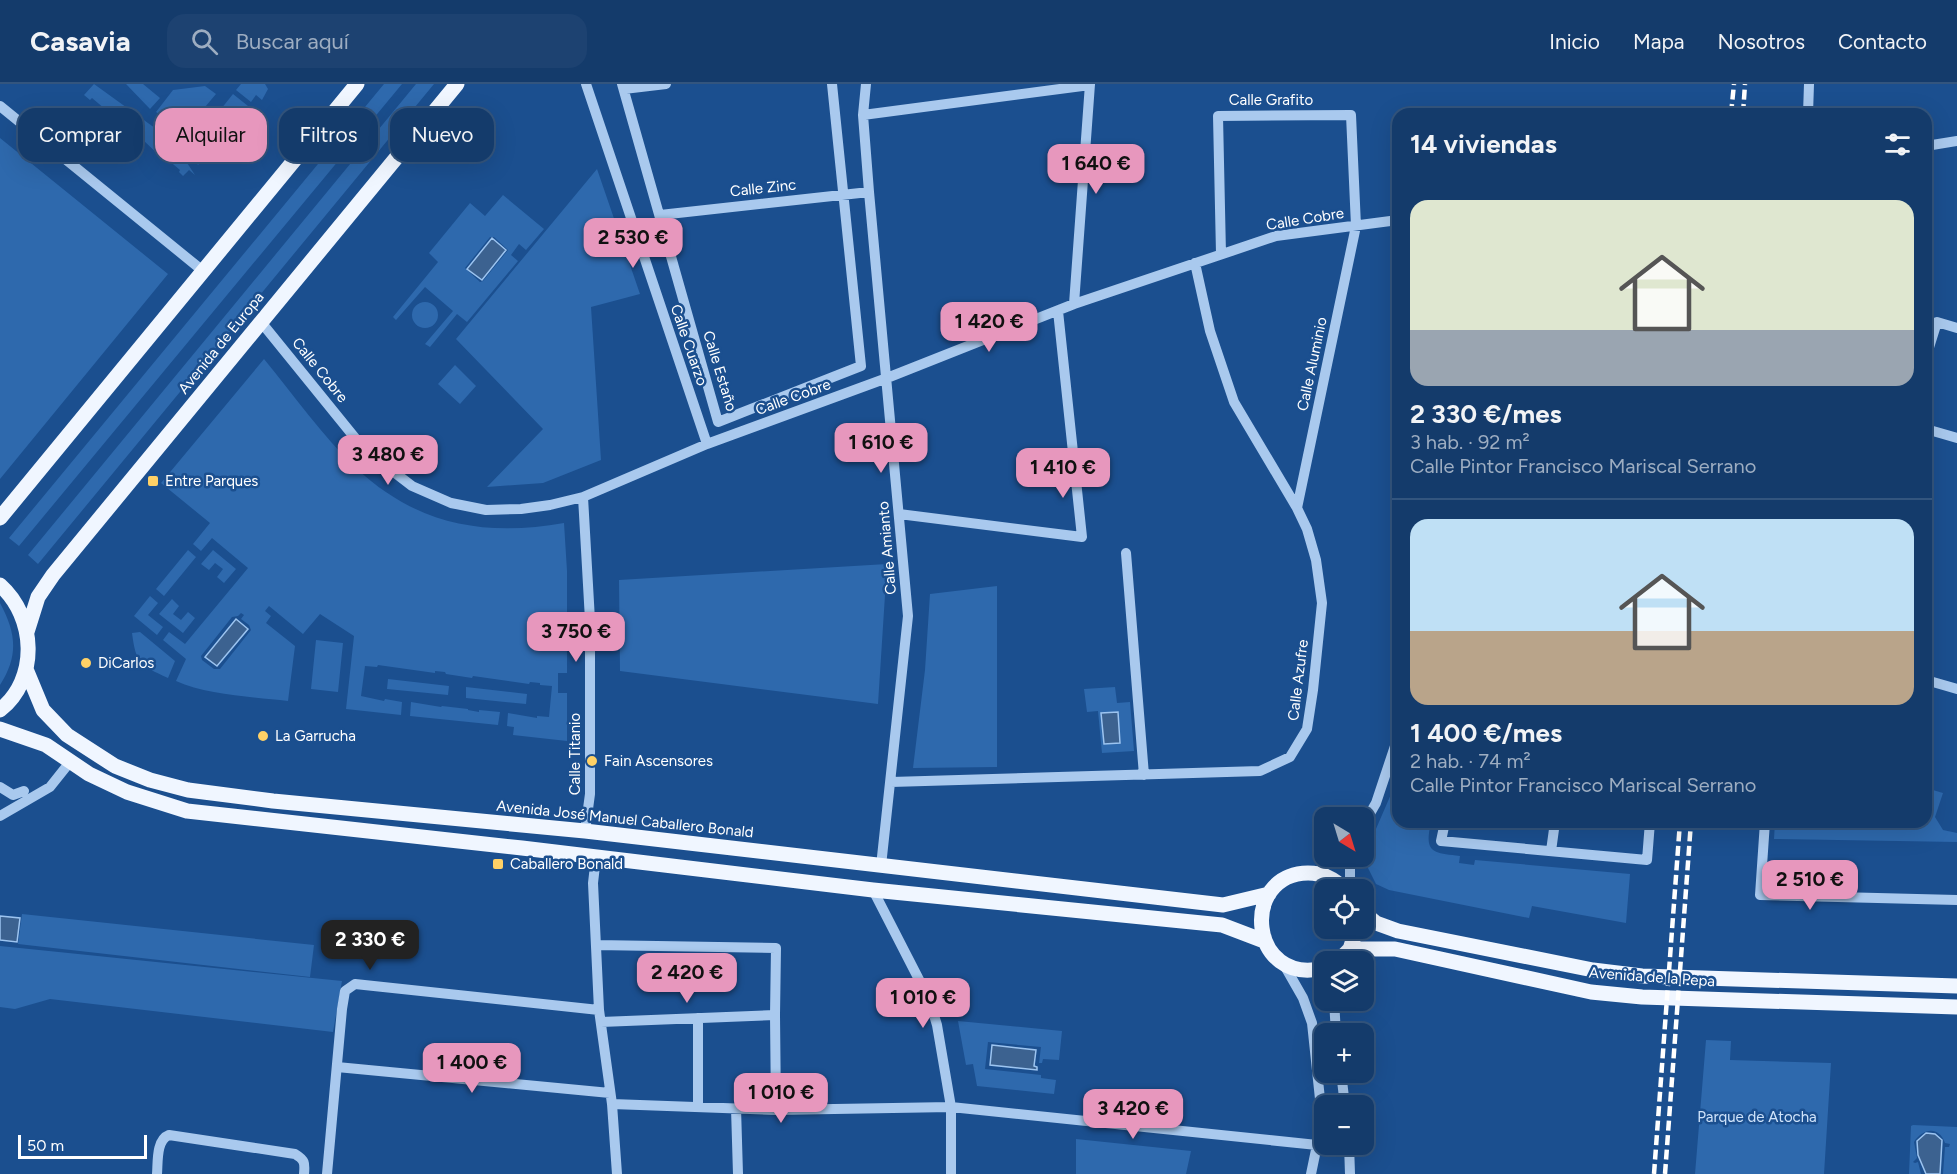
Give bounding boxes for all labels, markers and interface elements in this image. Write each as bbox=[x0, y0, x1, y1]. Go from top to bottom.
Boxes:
search box bbox=[167, 14, 587, 68]
text: Casavia bbox=[30, 24, 131, 58]
icon: search bbox=[188, 25, 221, 58]
text: Buscar aquí bbox=[236, 28, 349, 55]
text: Inicio bbox=[1549, 29, 1600, 54]
text: Mapa bbox=[1633, 29, 1685, 54]
text: Nosotros bbox=[1718, 29, 1805, 54]
text: Contacto bbox=[1838, 29, 1927, 54]
street label: Calle Grafito bbox=[1229, 91, 1314, 109]
chip: Comprar bbox=[18, 108, 143, 162]
chip: Alquilar bbox=[155, 108, 267, 162]
chip: Filtros bbox=[279, 108, 378, 162]
chip: Nuevo bbox=[390, 108, 494, 162]
text: 14 viviendas bbox=[1410, 128, 1557, 160]
icon: filters bbox=[1881, 128, 1914, 161]
pin: 1 640 € bbox=[1041, 144, 1151, 195]
text: 1 640 € bbox=[1061, 151, 1131, 175]
street label: Calle Zinc bbox=[729, 176, 797, 200]
street label: Calle Cobre bbox=[1265, 204, 1345, 234]
pin: 2 530 € bbox=[578, 218, 688, 269]
text: 2 530 € bbox=[598, 225, 668, 249]
icon: home bbox=[1608, 239, 1716, 347]
street label: Avenida de Europa bbox=[174, 288, 268, 398]
street label: Calle Cuarzo bbox=[667, 302, 711, 388]
pin: 1 420 € bbox=[934, 302, 1044, 353]
text: 1 420 € bbox=[954, 309, 1024, 333]
street label: Calle Aluminio bbox=[1293, 315, 1331, 413]
street label: Calle Estaño bbox=[699, 329, 741, 414]
street label: Calle Cobre bbox=[288, 334, 352, 406]
street label: Calle Cobre bbox=[753, 375, 833, 419]
text: 2 330 €/mes bbox=[1410, 398, 1562, 430]
pin: 1 610 € bbox=[826, 423, 936, 474]
text: 1 610 € bbox=[849, 430, 913, 454]
text: 3 hab. · 92 m² bbox=[1410, 430, 1530, 454]
pin: 3 480 € bbox=[333, 435, 443, 486]
text: 3 480 € bbox=[352, 442, 424, 466]
pin: 1 410 € bbox=[1008, 448, 1118, 499]
text: Calle Pintor Francisco Mariscal Serrano bbox=[1410, 454, 1756, 478]
text: 1 410 € bbox=[1030, 455, 1096, 479]
place label: Entre Parques bbox=[165, 472, 258, 490]
marker: Entre Parques bbox=[146, 474, 160, 488]
street label: Calle Amianto bbox=[874, 500, 900, 595]
icon: home bbox=[1608, 558, 1716, 666]
pin: 3 750 € bbox=[521, 612, 631, 663]
text: 3 750 € bbox=[541, 619, 611, 643]
street label: Calle Azufre bbox=[1284, 638, 1312, 722]
place label: DiCarlos bbox=[98, 654, 154, 672]
marker: DiCarlos bbox=[79, 656, 93, 670]
street label: Calle Titanio bbox=[566, 712, 584, 795]
text: 1 400 €/mes bbox=[1410, 717, 1562, 749]
place label: La Garrucha bbox=[275, 727, 356, 745]
marker: La Garrucha bbox=[256, 729, 270, 743]
text: 2 hab. · 74 m² bbox=[1410, 749, 1531, 773]
place label: Fain Ascensores bbox=[604, 752, 713, 770]
marker: Fain Ascensores bbox=[585, 754, 599, 768]
text: Calle Pintor Francisco Mariscal Serrano bbox=[1410, 773, 1756, 797]
street label: Avenida José Manuel Caballero Bonald bbox=[495, 797, 755, 841]
north arrow bbox=[1314, 807, 1374, 867]
map controls bbox=[1314, 807, 1374, 1155]
place label: Caballero Bonald bbox=[510, 855, 623, 873]
marker: Caballero Bonald bbox=[491, 857, 505, 871]
pin: 2 510 € bbox=[1755, 860, 1865, 911]
text: 2 510 € bbox=[1776, 867, 1844, 891]
button: locate bbox=[1314, 879, 1374, 939]
pin: 2 330 € bbox=[315, 920, 425, 971]
text: 2 330 € bbox=[335, 927, 405, 951]
button: layers bbox=[1314, 951, 1374, 1011]
pin: 2 420 € bbox=[632, 953, 742, 1004]
text: 2 420 € bbox=[651, 960, 723, 984]
street label: Avenida de la Pepa bbox=[1588, 964, 1716, 990]
pin: 1 010 € bbox=[868, 978, 978, 1029]
text: 1 010 € bbox=[890, 985, 956, 1009]
button: + bbox=[1314, 1023, 1374, 1083]
pin: 1 400 € bbox=[417, 1043, 527, 1094]
text: 1 400 € bbox=[437, 1050, 507, 1074]
pin: 1 010 € bbox=[726, 1073, 836, 1124]
text: 1 010 € bbox=[748, 1080, 814, 1104]
pin: 3 420 € bbox=[1078, 1089, 1188, 1140]
button: − bbox=[1314, 1095, 1374, 1155]
text: 3 420 € bbox=[1097, 1096, 1169, 1120]
park label: Parque de Atocha bbox=[1697, 1108, 1817, 1126]
scale bar bbox=[18, 1132, 147, 1160]
text: 50 m bbox=[27, 1136, 64, 1155]

